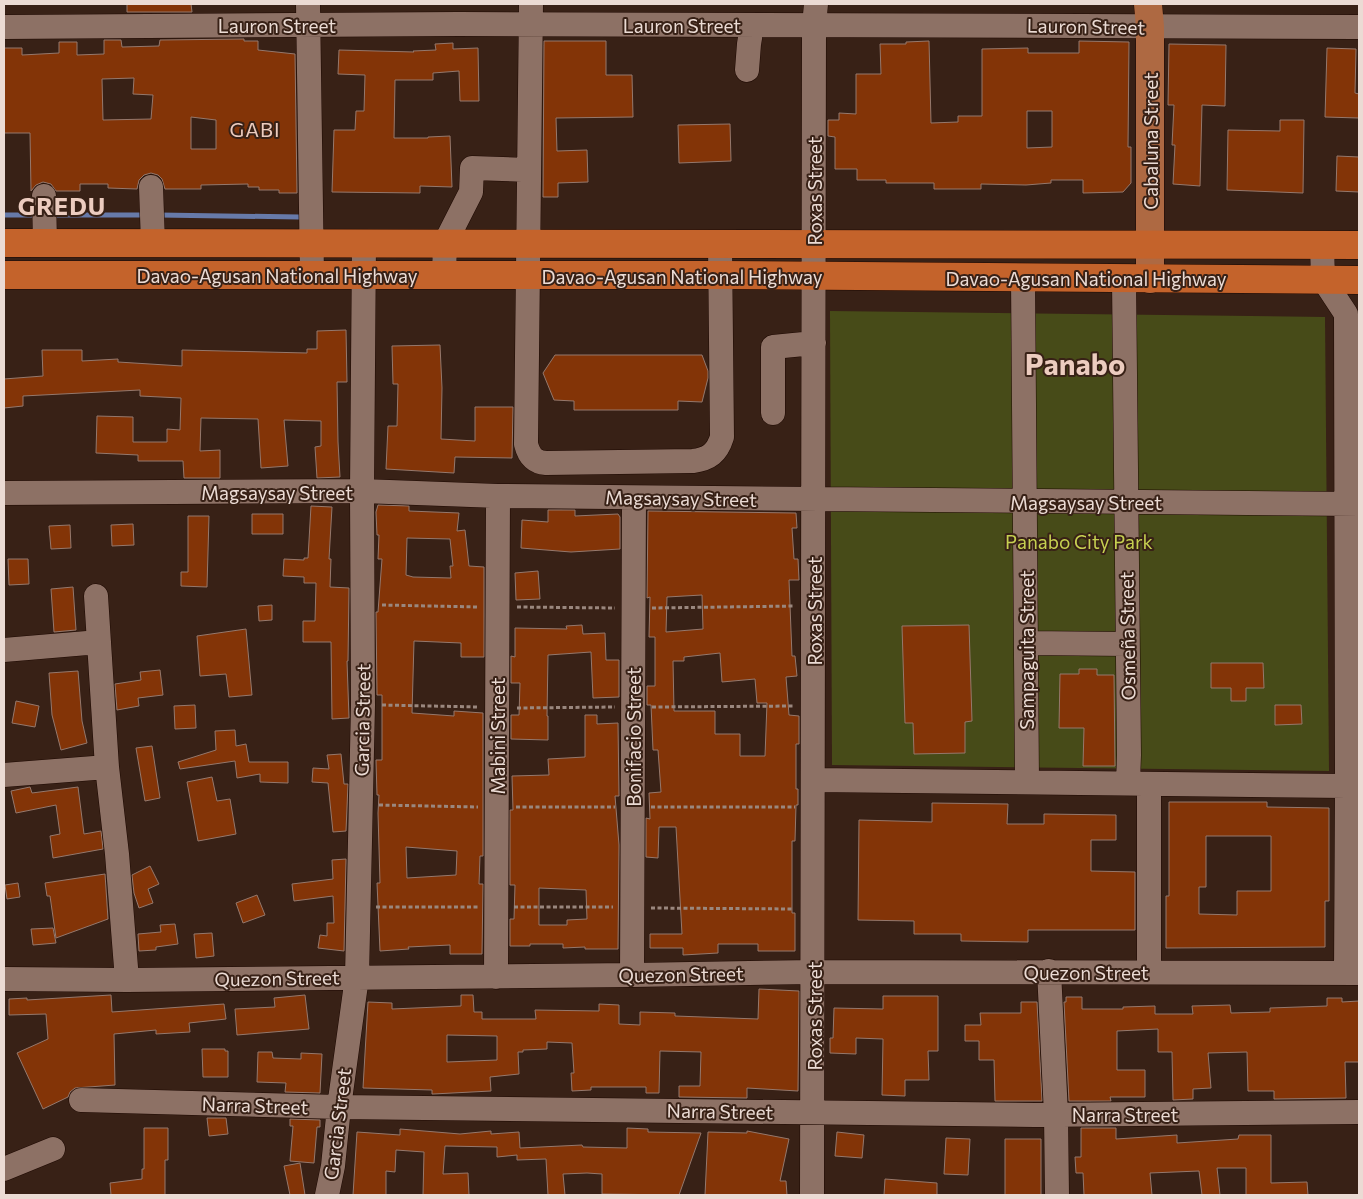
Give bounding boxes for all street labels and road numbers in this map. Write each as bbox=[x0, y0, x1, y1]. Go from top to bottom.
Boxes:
street label: Lauron Street bbox=[1027, 13, 1146, 39]
street label: Lauron Street bbox=[218, 14, 336, 37]
street label: Lauron Street bbox=[623, 14, 741, 37]
street label: Cabaluna Street bbox=[1139, 72, 1162, 210]
street label: Roxas Street bbox=[803, 136, 826, 246]
street label: Davao-Agusan National Highway bbox=[136, 264, 418, 287]
street label: Davao-Agusan National Highway bbox=[541, 265, 823, 288]
street label: Davao-Agusan National Highway bbox=[945, 267, 1227, 290]
street label: Magsaysay Street bbox=[201, 481, 353, 504]
street label: Magsaysay Street bbox=[605, 485, 757, 511]
street label: Magsaysay Street bbox=[1010, 491, 1162, 514]
street label: Roxas Street bbox=[803, 556, 826, 666]
street label: Sampaguita Street bbox=[1015, 570, 1038, 730]
street label: Osmeña Street bbox=[1114, 571, 1140, 701]
street label: Garcia Street bbox=[350, 663, 374, 777]
street label: Bonifacio Street bbox=[622, 667, 645, 807]
street label: Mabini Street bbox=[486, 677, 509, 795]
street label: Quezon Street bbox=[618, 961, 744, 987]
street label: Roxas Street bbox=[803, 961, 826, 1071]
street label: Quezon Street bbox=[1023, 961, 1149, 984]
street label: Quezon Street bbox=[214, 965, 340, 991]
street label: Garcia Street bbox=[319, 1066, 355, 1181]
street label: Narra Street bbox=[201, 1092, 309, 1118]
street label: Narra Street bbox=[667, 1099, 774, 1123]
street label: Narra Street bbox=[1072, 1103, 1178, 1126]

